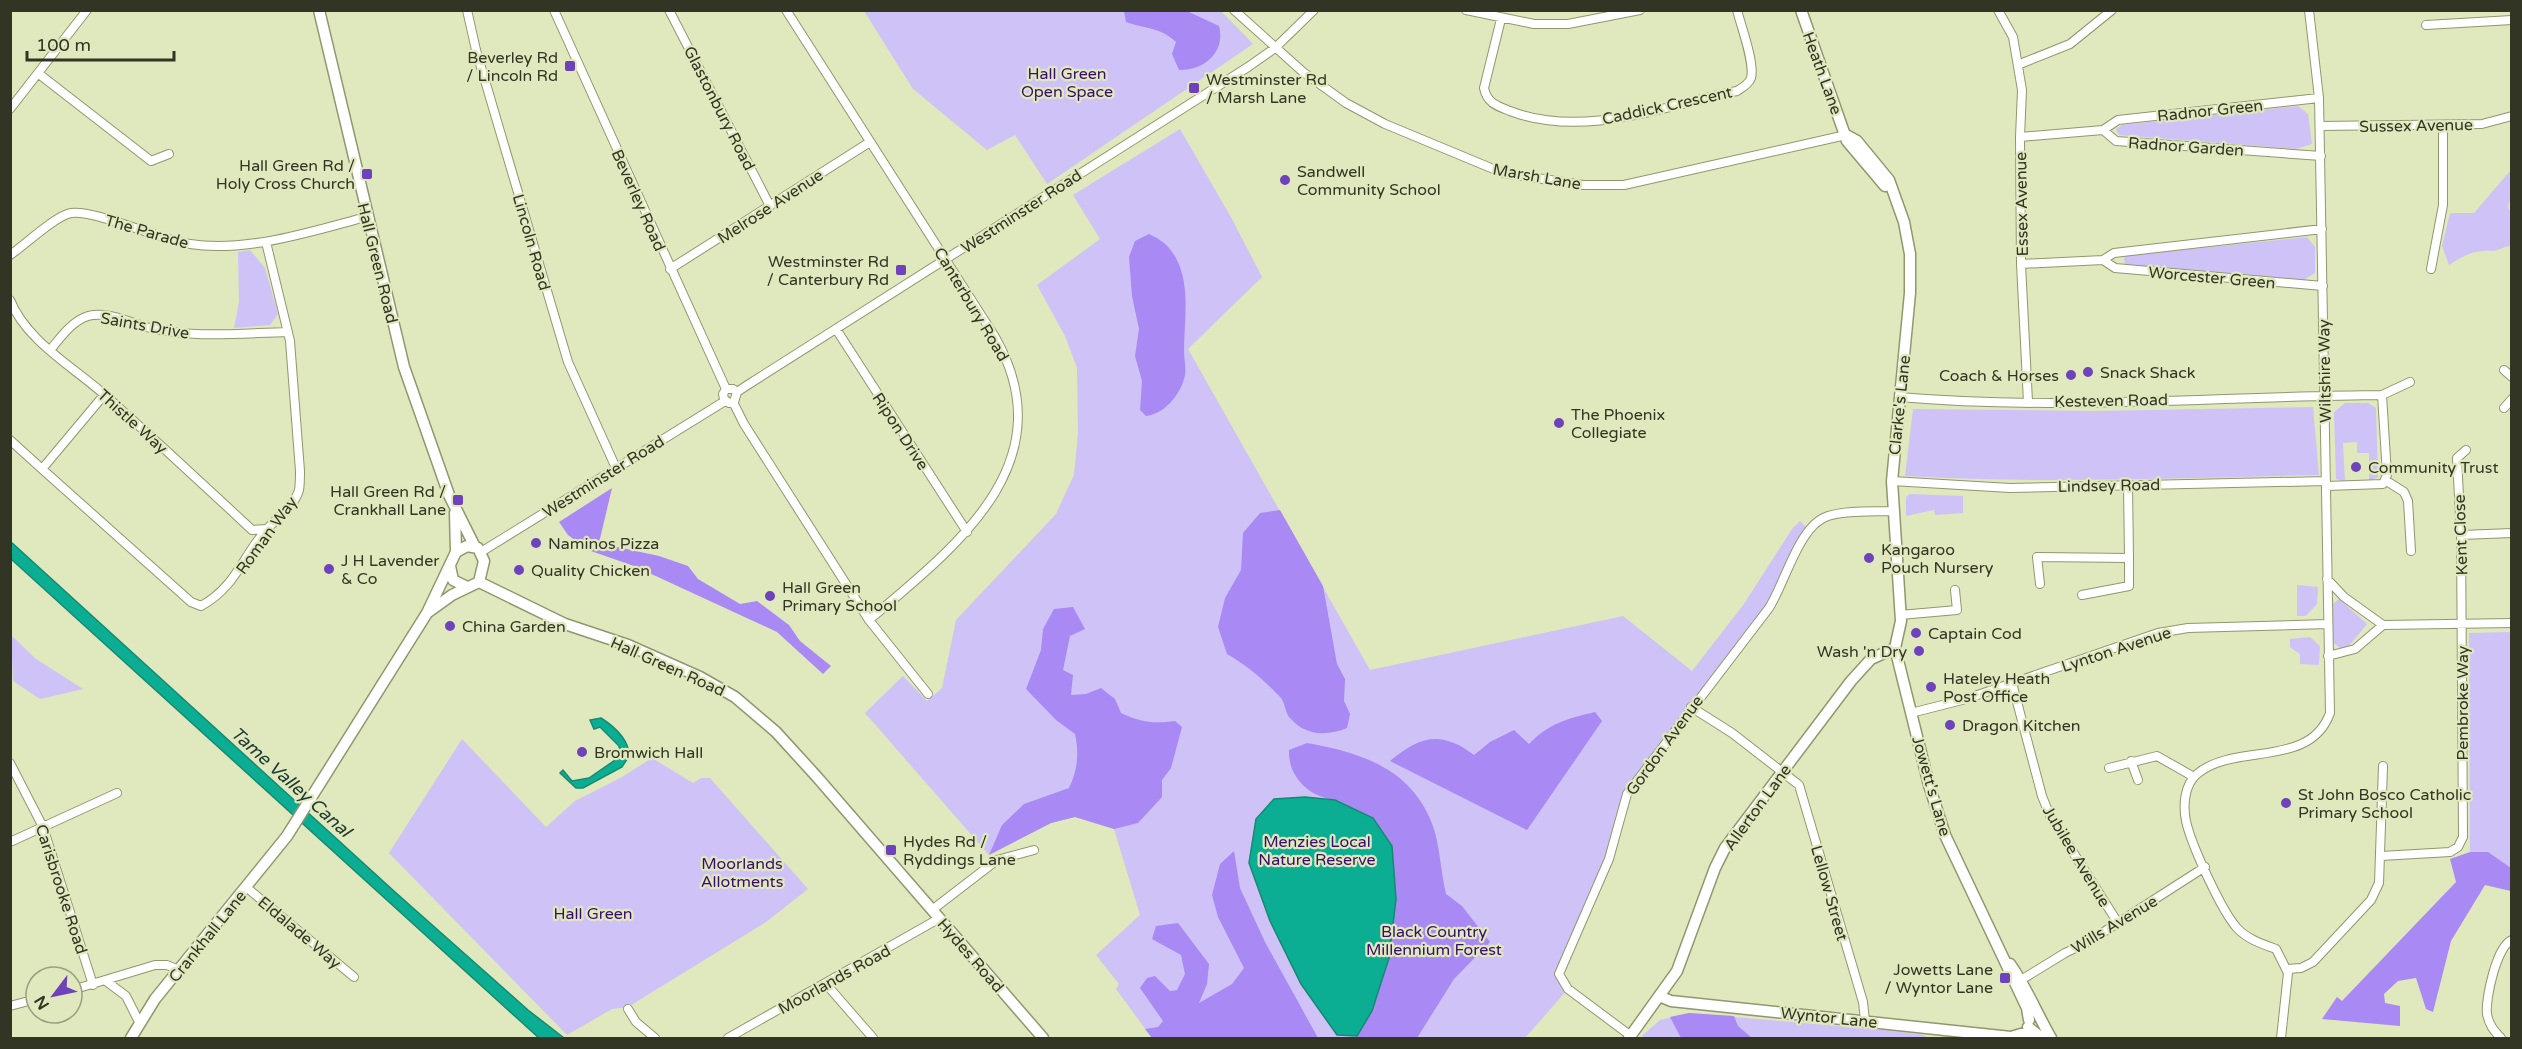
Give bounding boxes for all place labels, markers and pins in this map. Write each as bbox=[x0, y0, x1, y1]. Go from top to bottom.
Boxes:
place label: Beverley Rd / Lincoln Rd bbox=[466, 48, 558, 86]
marker: Beverley Rd / Lincoln Rd bbox=[563, 59, 577, 73]
place label: Westminster Rd / Marsh Lane bbox=[1206, 70, 1327, 108]
marker: Westminster Rd / Marsh Lane bbox=[1187, 81, 1201, 95]
place label: Hall Green Rd / Holy Cross Church bbox=[216, 156, 355, 194]
place label: Sandwell Community School bbox=[1297, 162, 1441, 200]
marker: Hall Green Rd / Holy Cross Church bbox=[360, 167, 374, 181]
marker: Sandwell Community School bbox=[1278, 173, 1292, 187]
place label: Westminster Rd / Canterbury Rd bbox=[767, 252, 889, 290]
marker: Westminster Rd / Canterbury Rd bbox=[894, 263, 908, 277]
place label: Snack Shack bbox=[2100, 363, 2196, 383]
marker: Snack Shack bbox=[2081, 365, 2095, 379]
place label: Coach & Horses bbox=[1939, 366, 2059, 386]
marker: Coach & Horses bbox=[2064, 368, 2078, 382]
place label: The Phoenix Collegiate bbox=[1571, 405, 1665, 443]
marker: The Phoenix Collegiate bbox=[1552, 416, 1566, 430]
place label: Community Trust bbox=[2368, 458, 2499, 478]
marker: Community Trust bbox=[2349, 460, 2363, 474]
place label: Hall Green Rd / Crankhall Lane bbox=[330, 482, 446, 520]
marker: Hall Green Rd / Crankhall Lane bbox=[451, 493, 465, 507]
place label: Naminos Pizza bbox=[548, 534, 659, 554]
marker: Naminos Pizza bbox=[529, 536, 543, 550]
place label: Kangaroo Pouch Nursery bbox=[1881, 540, 1994, 578]
place label: J H Lavender & Co bbox=[341, 551, 440, 589]
marker: Kangaroo Pouch Nursery bbox=[1862, 551, 1876, 565]
place label: Quality Chicken bbox=[531, 561, 650, 581]
marker: J H Lavender & Co bbox=[322, 562, 336, 576]
marker: Quality Chicken bbox=[512, 563, 526, 577]
place label: Hall Green Primary School bbox=[782, 578, 897, 616]
marker: Hall Green Primary School bbox=[763, 589, 777, 603]
place label: China Garden bbox=[462, 617, 566, 637]
marker: China Garden bbox=[443, 619, 457, 633]
place label: Captain Cod bbox=[1928, 624, 2022, 644]
marker: Captain Cod bbox=[1909, 626, 1923, 640]
place label: Wash 'n Dry bbox=[1817, 642, 1907, 662]
marker: Wash 'n Dry bbox=[1912, 644, 1926, 658]
place label: Hateley Heath Post Office bbox=[1943, 669, 2050, 707]
marker: Hateley Heath Post Office bbox=[1924, 680, 1938, 694]
place label: Dragon Kitchen bbox=[1962, 716, 2081, 736]
marker: Dragon Kitchen bbox=[1943, 718, 1957, 732]
place label: Bromwich Hall bbox=[594, 743, 703, 763]
marker: Bromwich Hall bbox=[575, 745, 589, 759]
place label: St John Bosco Catholic Primary School bbox=[2298, 785, 2471, 823]
marker: St John Bosco Catholic Primary School bbox=[2279, 796, 2293, 810]
place label: Hydes Rd / Ryddings Lane bbox=[903, 832, 1016, 870]
marker: Hydes Rd / Ryddings Lane bbox=[884, 843, 898, 857]
place label: Jowetts Lane / Wyntor Lane bbox=[1885, 960, 1993, 998]
marker: Jowetts Lane / Wyntor Lane bbox=[1998, 971, 2012, 985]

